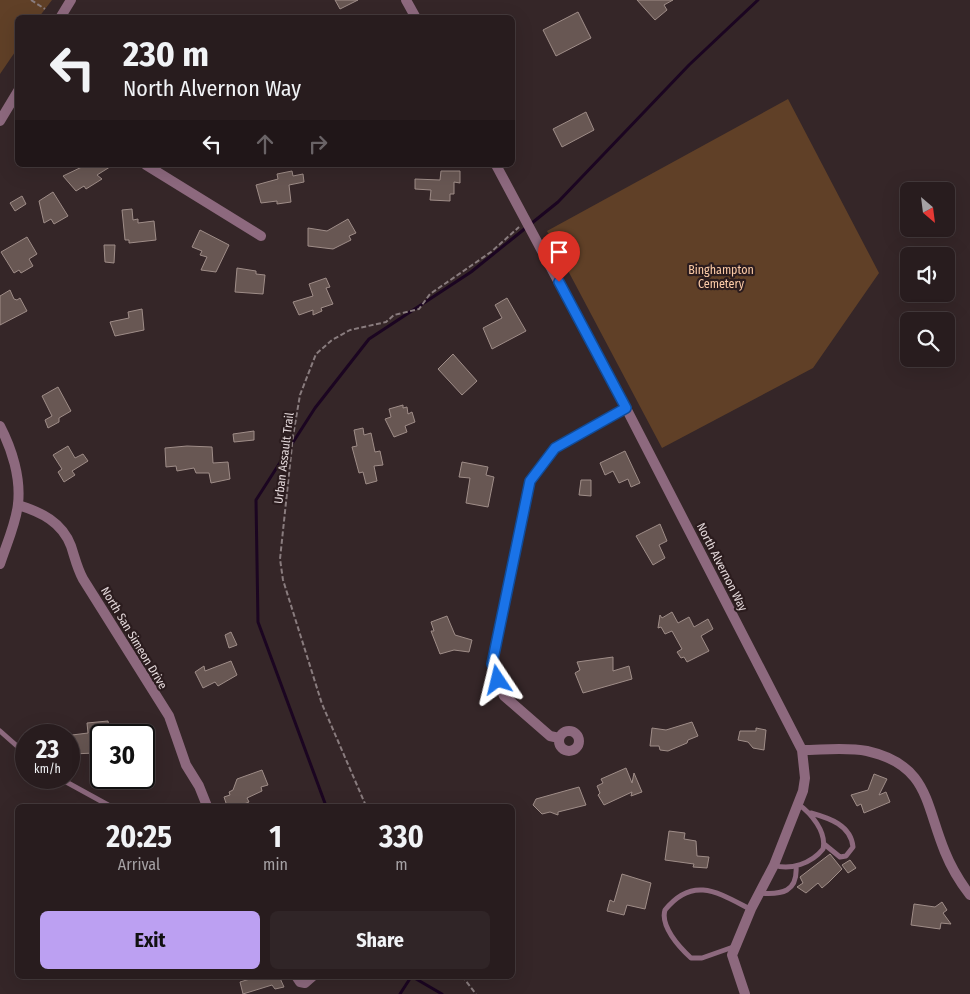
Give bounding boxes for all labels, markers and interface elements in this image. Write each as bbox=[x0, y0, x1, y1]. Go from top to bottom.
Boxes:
text: 230 m bbox=[123, 33, 209, 75]
icon: left bbox=[40, 35, 105, 100]
text: North Alvernon Way bbox=[123, 75, 301, 102]
icon: left bbox=[198, 130, 226, 158]
icon: ahead bbox=[251, 130, 279, 158]
icon: right bbox=[304, 130, 332, 158]
north arrow bbox=[900, 182, 955, 238]
map controls bbox=[900, 182, 955, 367]
pin bbox=[538, 231, 580, 282]
icon: arrive bbox=[545, 238, 573, 266]
button: sound bbox=[900, 247, 955, 302]
park label: Binghampton Cemetery bbox=[688, 263, 754, 291]
button: search bbox=[900, 312, 955, 367]
street label: Urban Assault Trail bbox=[271, 411, 297, 505]
street label: North Alvernon Way bbox=[694, 521, 751, 614]
street label: North San Simeon Drive bbox=[98, 584, 170, 692]
position arrow bbox=[471, 653, 523, 705]
speed limit sign: 30 bbox=[90, 724, 155, 789]
text: 23 bbox=[36, 735, 59, 765]
text: km/h bbox=[34, 762, 61, 776]
text: 20:25 bbox=[106, 819, 172, 855]
text: 1 bbox=[269, 819, 282, 855]
text: 330 bbox=[379, 819, 424, 855]
text: Arrival bbox=[118, 855, 160, 874]
text: min bbox=[263, 855, 288, 874]
text: m bbox=[395, 855, 408, 874]
button: Exit bbox=[40, 911, 260, 969]
button: Share bbox=[270, 911, 490, 969]

